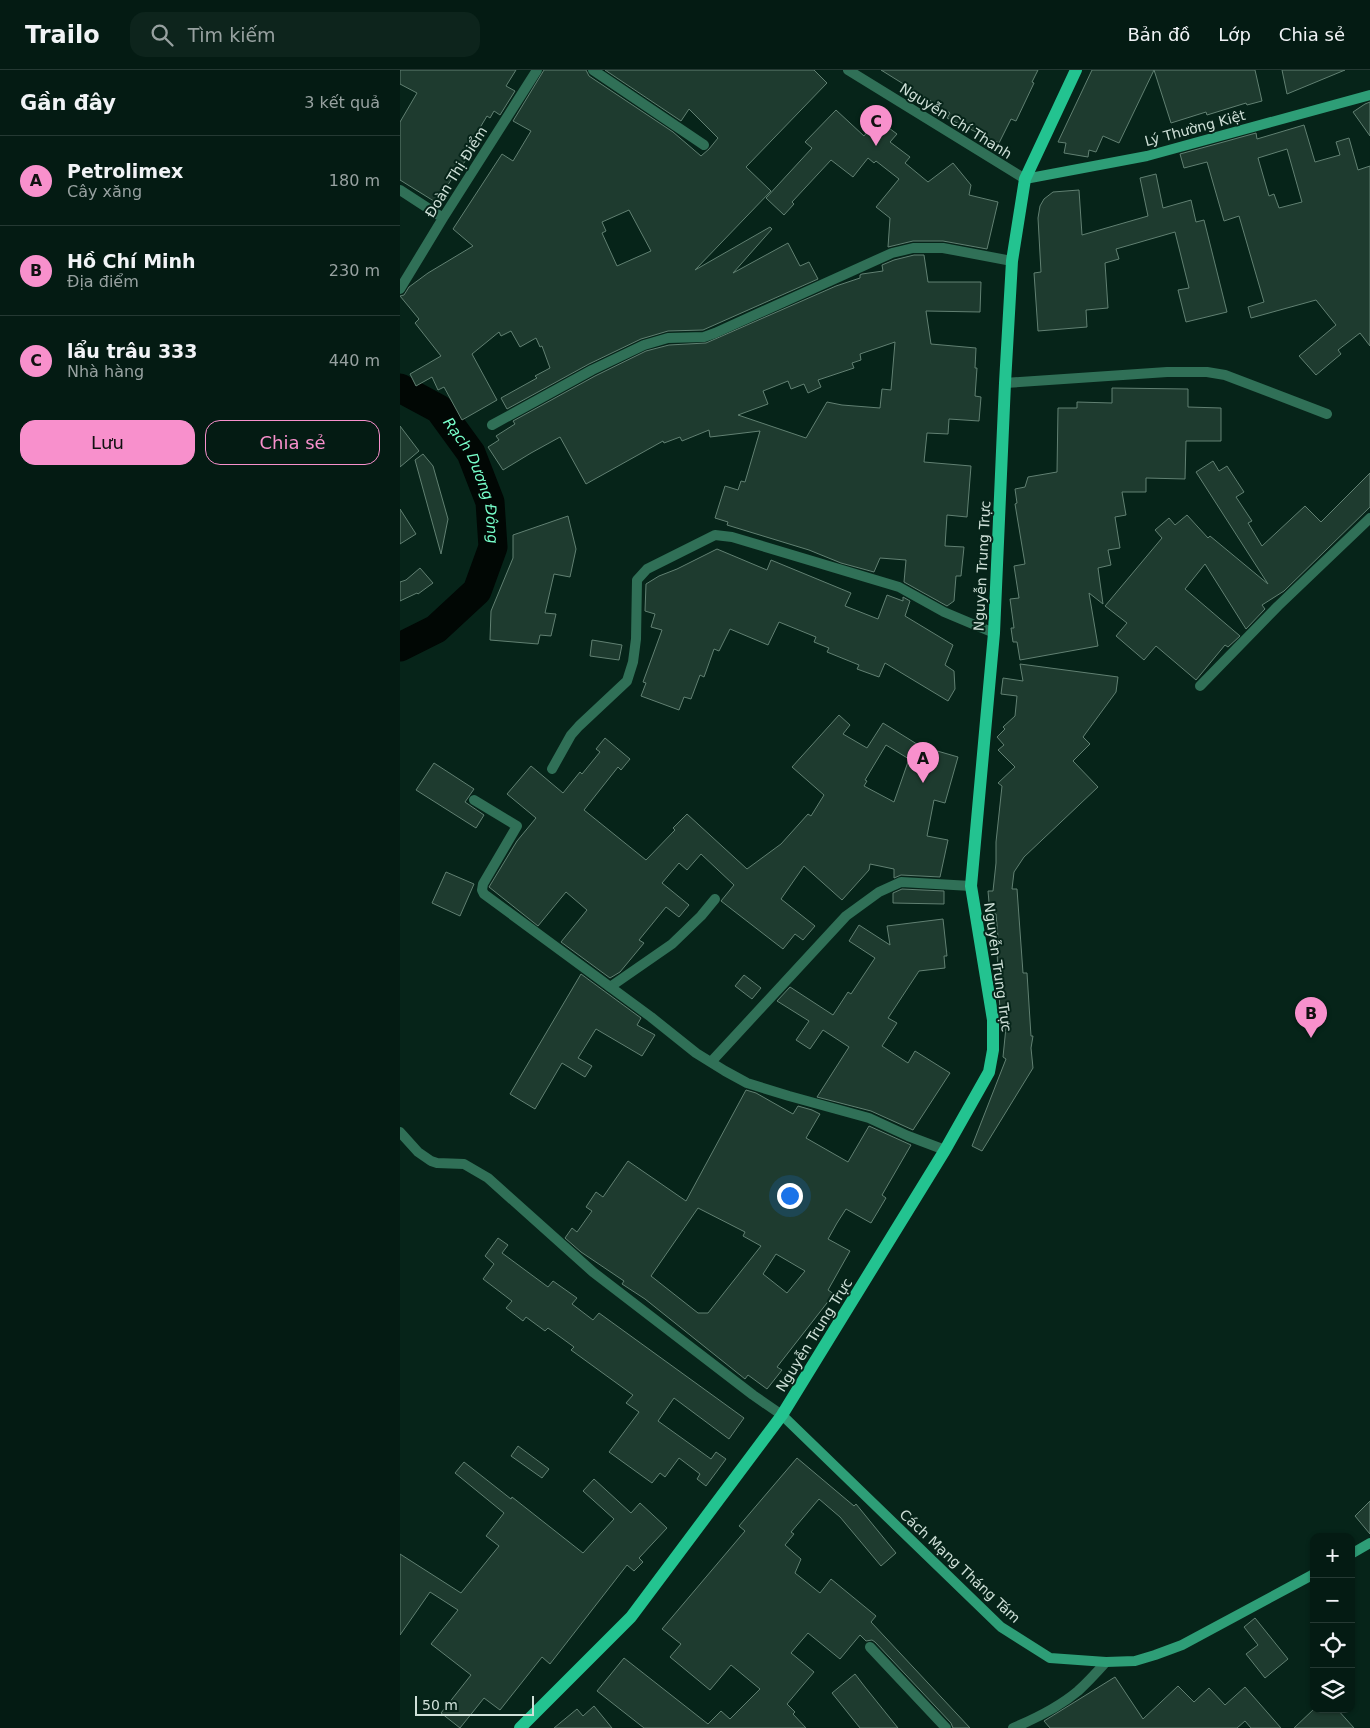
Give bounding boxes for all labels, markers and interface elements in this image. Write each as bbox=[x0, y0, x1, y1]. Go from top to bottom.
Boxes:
search box bbox=[130, 12, 480, 57]
text: Trailo bbox=[25, 21, 100, 49]
icon: search bbox=[148, 21, 176, 49]
text: Tìm kiếm bbox=[188, 24, 276, 46]
text: Bản đồ bbox=[1127, 24, 1190, 45]
text: Lớp bbox=[1218, 24, 1251, 45]
text: Chia sẻ bbox=[1279, 24, 1345, 45]
street label: Nguyễn Chí Thanh bbox=[897, 80, 1015, 162]
text: Gần đây bbox=[20, 91, 116, 115]
text: 3 kết quả bbox=[304, 93, 380, 112]
pin: C bbox=[860, 105, 892, 146]
street label: Lý Thường Kiệt bbox=[1143, 107, 1248, 149]
street label: Đoàn Thị Điểm bbox=[422, 124, 490, 220]
text: Petrolimex bbox=[67, 160, 183, 182]
text: A bbox=[30, 171, 42, 190]
text: 180 m bbox=[329, 171, 380, 190]
text: Cây xăng bbox=[67, 182, 142, 201]
text: Hồ Chí Minh bbox=[67, 250, 196, 272]
text: B bbox=[30, 261, 42, 280]
text: 230 m bbox=[329, 261, 380, 280]
text: Địa điểm bbox=[67, 272, 139, 291]
text: lẩu trâu 333 bbox=[67, 340, 198, 362]
text: C bbox=[30, 351, 42, 370]
text: 440 m bbox=[329, 351, 380, 370]
text: Nhà hàng bbox=[67, 362, 144, 381]
water label: Rạch Dương Đông bbox=[439, 414, 502, 544]
button: Lưu bbox=[20, 420, 195, 465]
button: Chia sẻ bbox=[205, 420, 380, 465]
street label: Nguyễn Trung Trực bbox=[971, 500, 993, 632]
pin: A bbox=[907, 742, 939, 783]
street label: Nguyễn Trung Trực bbox=[981, 901, 1015, 1033]
pin: B bbox=[1295, 997, 1327, 1038]
your location bbox=[777, 1183, 803, 1209]
street label: Nguyễn Trung Trực bbox=[773, 1275, 855, 1395]
street label: Cách Mạng Tháng Tám bbox=[896, 1506, 1024, 1626]
map controls bbox=[1310, 1533, 1355, 1713]
button: + bbox=[1310, 1533, 1355, 1578]
button: − bbox=[1310, 1578, 1355, 1623]
button: locate bbox=[1310, 1623, 1355, 1668]
button: layers bbox=[1310, 1668, 1355, 1713]
scale bar bbox=[415, 1693, 534, 1716]
text: 50 m bbox=[422, 1697, 458, 1713]

